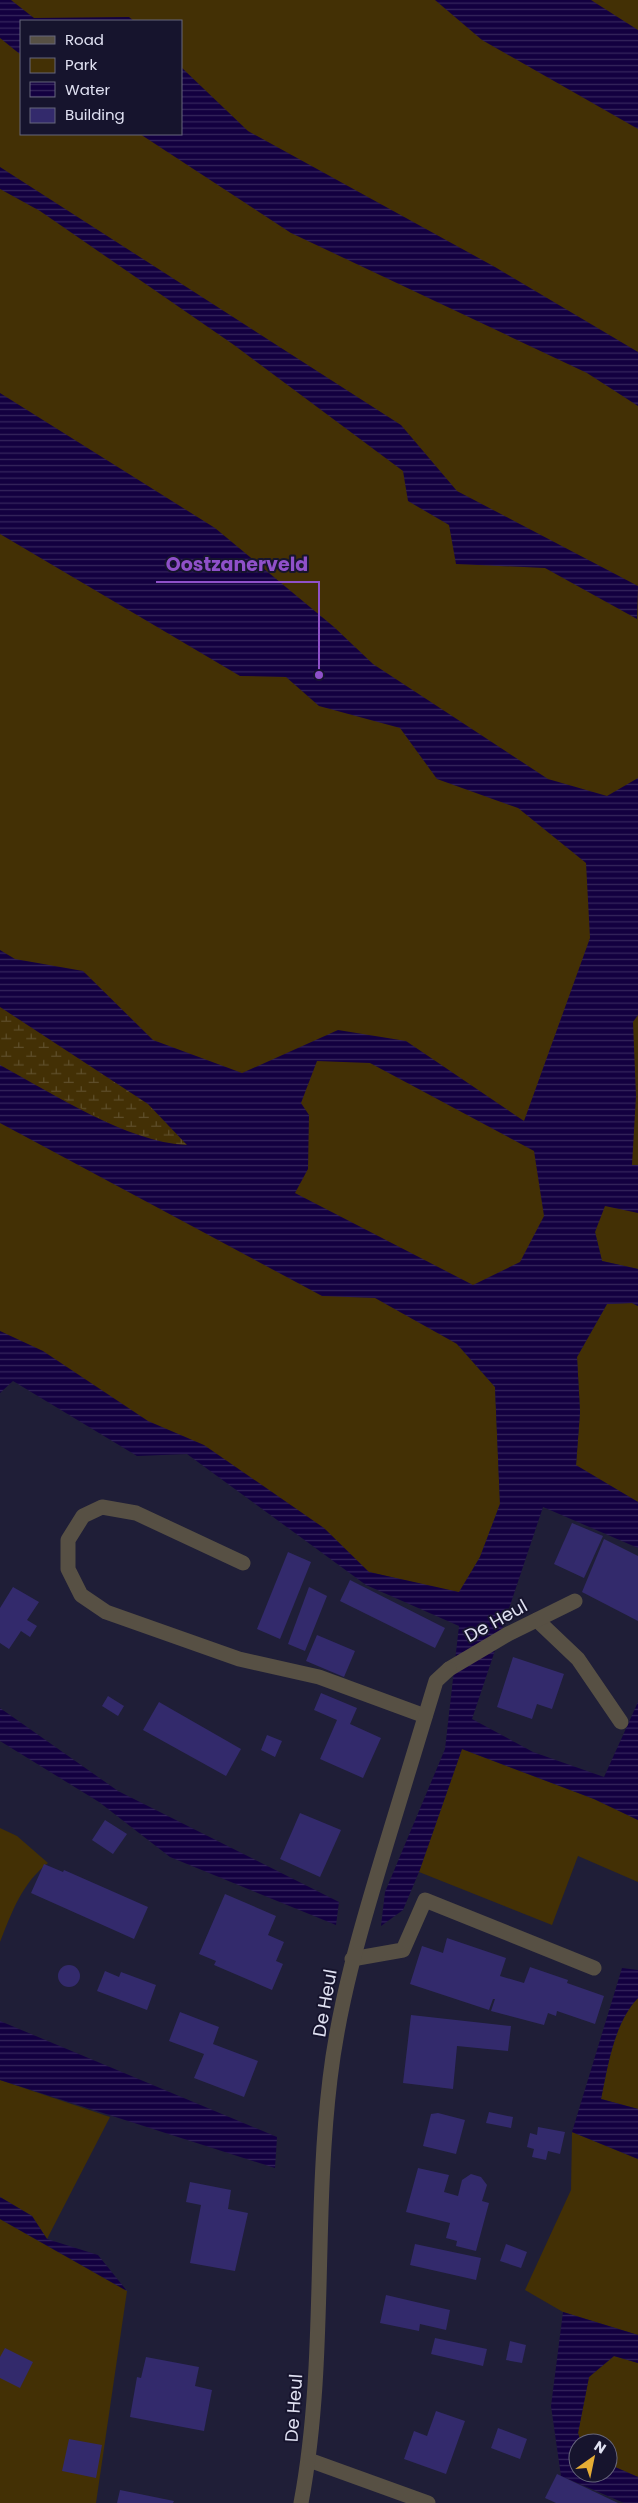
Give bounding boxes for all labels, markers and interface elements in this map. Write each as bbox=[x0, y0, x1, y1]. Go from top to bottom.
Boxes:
legend bbox=[20, 20, 182, 135]
text: Road bbox=[65, 29, 104, 50]
text: Park bbox=[65, 54, 97, 75]
text: Water bbox=[65, 79, 111, 100]
text: Building bbox=[65, 104, 125, 125]
callout: Oostzanerveld bbox=[156, 548, 319, 582]
text: Oostzanerveld bbox=[166, 551, 308, 578]
street label: De Heul bbox=[460, 1593, 532, 1648]
street label: De Heul bbox=[306, 1967, 343, 2039]
street label: De Heul bbox=[279, 2373, 308, 2443]
north arrow bbox=[568, 2433, 618, 2483]
text: N bbox=[590, 2436, 610, 2458]

